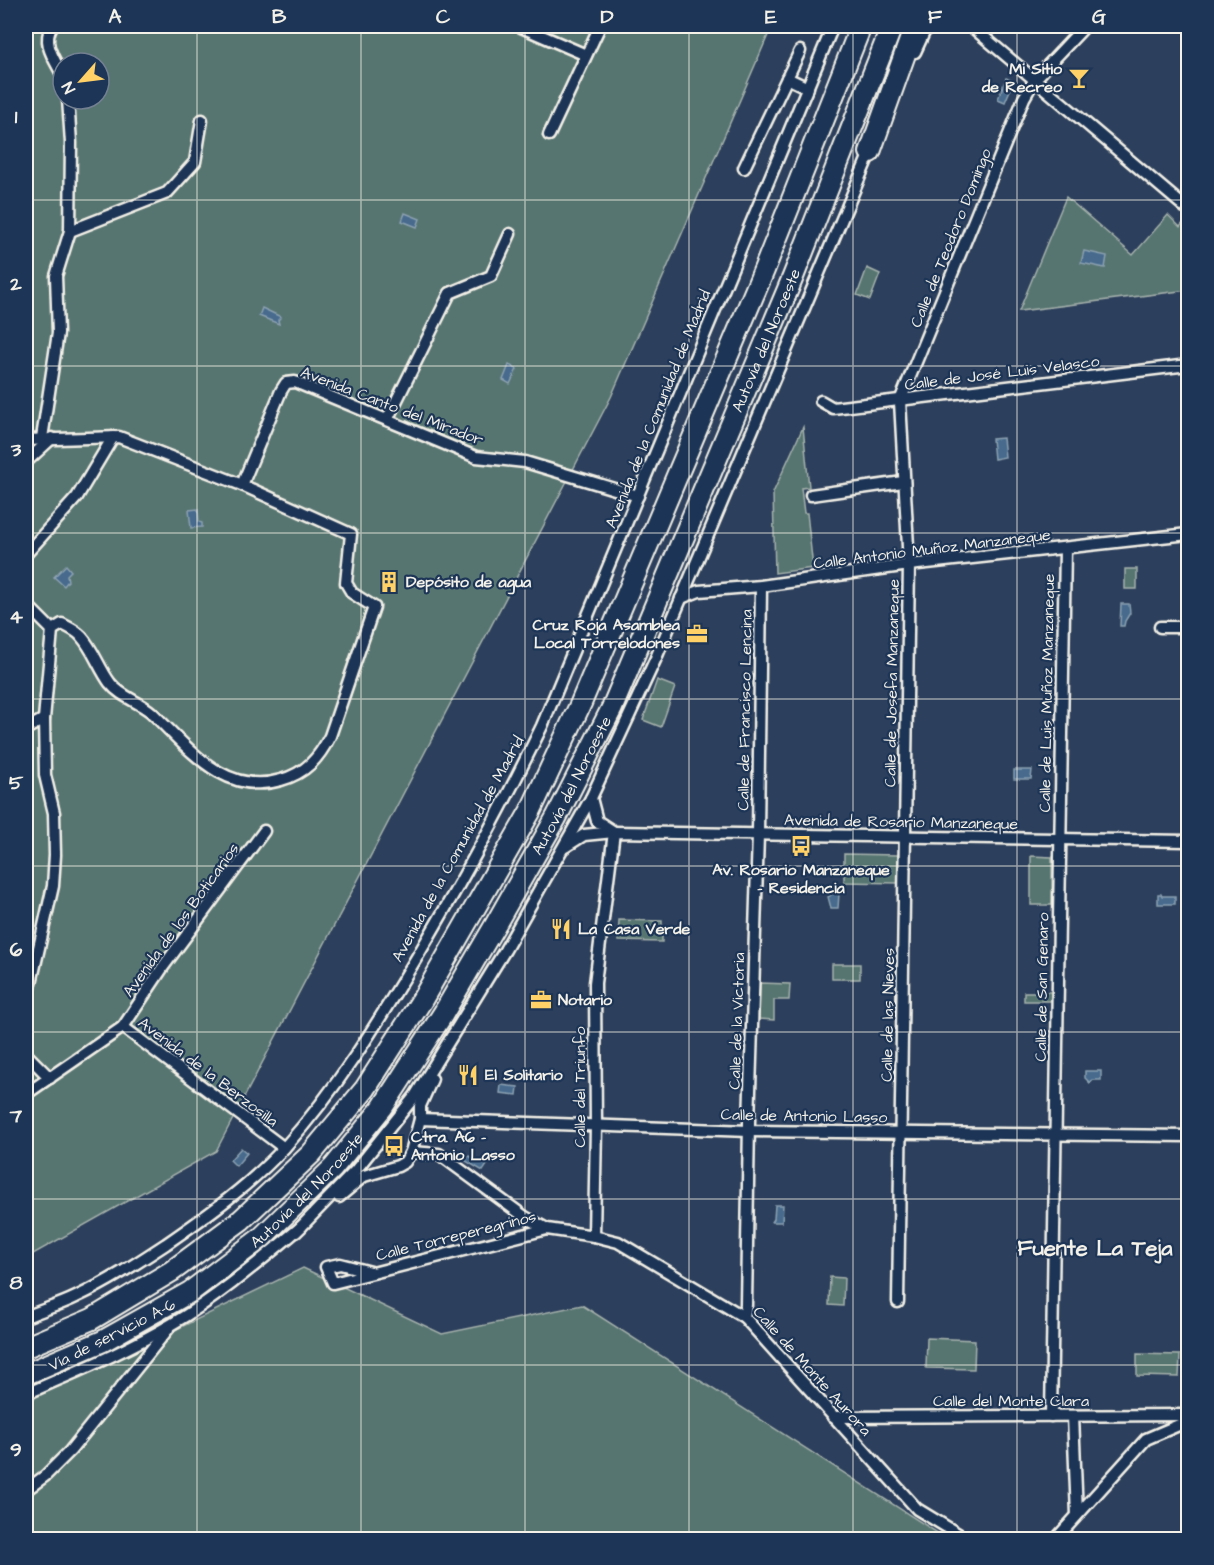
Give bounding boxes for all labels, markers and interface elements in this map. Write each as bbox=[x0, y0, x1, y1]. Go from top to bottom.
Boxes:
text: A bbox=[109, 3, 122, 31]
text: B bbox=[272, 3, 287, 31]
text: C bbox=[436, 3, 451, 31]
text: D bbox=[601, 3, 614, 31]
text: E bbox=[765, 3, 777, 31]
text: F bbox=[928, 3, 943, 31]
text: G bbox=[1092, 3, 1106, 31]
north arrow bbox=[51, 51, 111, 111]
place label: Mi Sitio de Recreo bbox=[981, 58, 1063, 98]
bar icon: Mi Sitio de Recreo bbox=[1067, 66, 1091, 90]
text: N bbox=[57, 78, 81, 97]
text: 1 bbox=[15, 103, 18, 131]
street label: Calle de Teodoro Domingo bbox=[905, 145, 998, 331]
street label: Autovía del Noroeste bbox=[726, 265, 806, 416]
text: 2 bbox=[9, 270, 22, 298]
street label: Avenida de la Comunidad de Madrid bbox=[600, 287, 716, 531]
street label: Calle de José Luis Velasco bbox=[903, 350, 1101, 396]
street label: Avenida Canto del Mirador bbox=[297, 361, 487, 451]
text: 3 bbox=[10, 436, 22, 464]
street label: Calle Antonio Muñoz Manzaneque bbox=[812, 523, 1052, 574]
building icon: Depósito de agua bbox=[377, 570, 401, 594]
place label: Depósito de agua bbox=[406, 571, 532, 595]
street label: Calle de Luis Muñoz Manzaneque bbox=[1034, 573, 1060, 813]
street label: Calle de Josefa Manzaneque bbox=[879, 578, 905, 787]
text: 4 bbox=[9, 603, 23, 631]
street label: Calle de Francisco Lencina bbox=[732, 609, 758, 811]
place label: Cruz Roja Asamblea Local Torrelodones bbox=[532, 614, 681, 654]
office icon: Cruz Roja Asamblea Local Torrelodones bbox=[685, 622, 709, 646]
street label: Autovía del Noroeste bbox=[526, 712, 617, 859]
street label: Avenida de la Comunidad de Madrid bbox=[386, 732, 530, 966]
text: 5 bbox=[9, 769, 24, 797]
street label: Avenida de Rosario Manzaneque bbox=[784, 809, 1019, 835]
bus stop icon: Av. Rosario Manzaneque - Residencia bbox=[789, 834, 813, 858]
street label: Avenida de los Boticarios bbox=[118, 839, 244, 1001]
place label: Av. Rosario Manzaneque - Residencia bbox=[712, 859, 890, 899]
street label: Calle de San Genaro bbox=[1030, 912, 1054, 1062]
restaurant icon: La Casa Verde bbox=[549, 917, 573, 941]
place label: La Casa Verde bbox=[578, 918, 690, 940]
text: 6 bbox=[10, 936, 23, 964]
street label: Calle de las Nieves bbox=[876, 948, 900, 1082]
street label: Calle de la Victoria bbox=[724, 952, 750, 1090]
office icon: Notario bbox=[529, 988, 553, 1012]
place label: Notario bbox=[558, 989, 613, 1011]
street label: Avenida de la Berzosilla bbox=[133, 1012, 283, 1132]
street label: Calle del Triunfo bbox=[569, 1026, 591, 1148]
restaurant icon: El Solitario bbox=[456, 1063, 480, 1087]
place label: El Solitario bbox=[485, 1064, 563, 1086]
text: 7 bbox=[9, 1102, 23, 1130]
street label: Calle de Antonio Lasso bbox=[720, 1104, 888, 1128]
place label: Ctra. A6 - Antonio Lasso bbox=[411, 1126, 516, 1166]
street label: Autovía del Noroeste bbox=[246, 1128, 369, 1253]
bus stop icon: Ctra. A6 - Antonio Lasso bbox=[382, 1134, 406, 1158]
street label: Calle Torreperegrinos bbox=[374, 1205, 539, 1268]
district label: Fuente La Teja bbox=[1018, 1233, 1173, 1264]
text: 8 bbox=[10, 1269, 23, 1297]
street label: Vía de servicio A-6 bbox=[45, 1293, 179, 1377]
street label: Calle de Monte Aurora bbox=[748, 1301, 876, 1441]
street label: Calle del Monte Clara bbox=[933, 1390, 1089, 1412]
text: 9 bbox=[10, 1436, 22, 1464]

